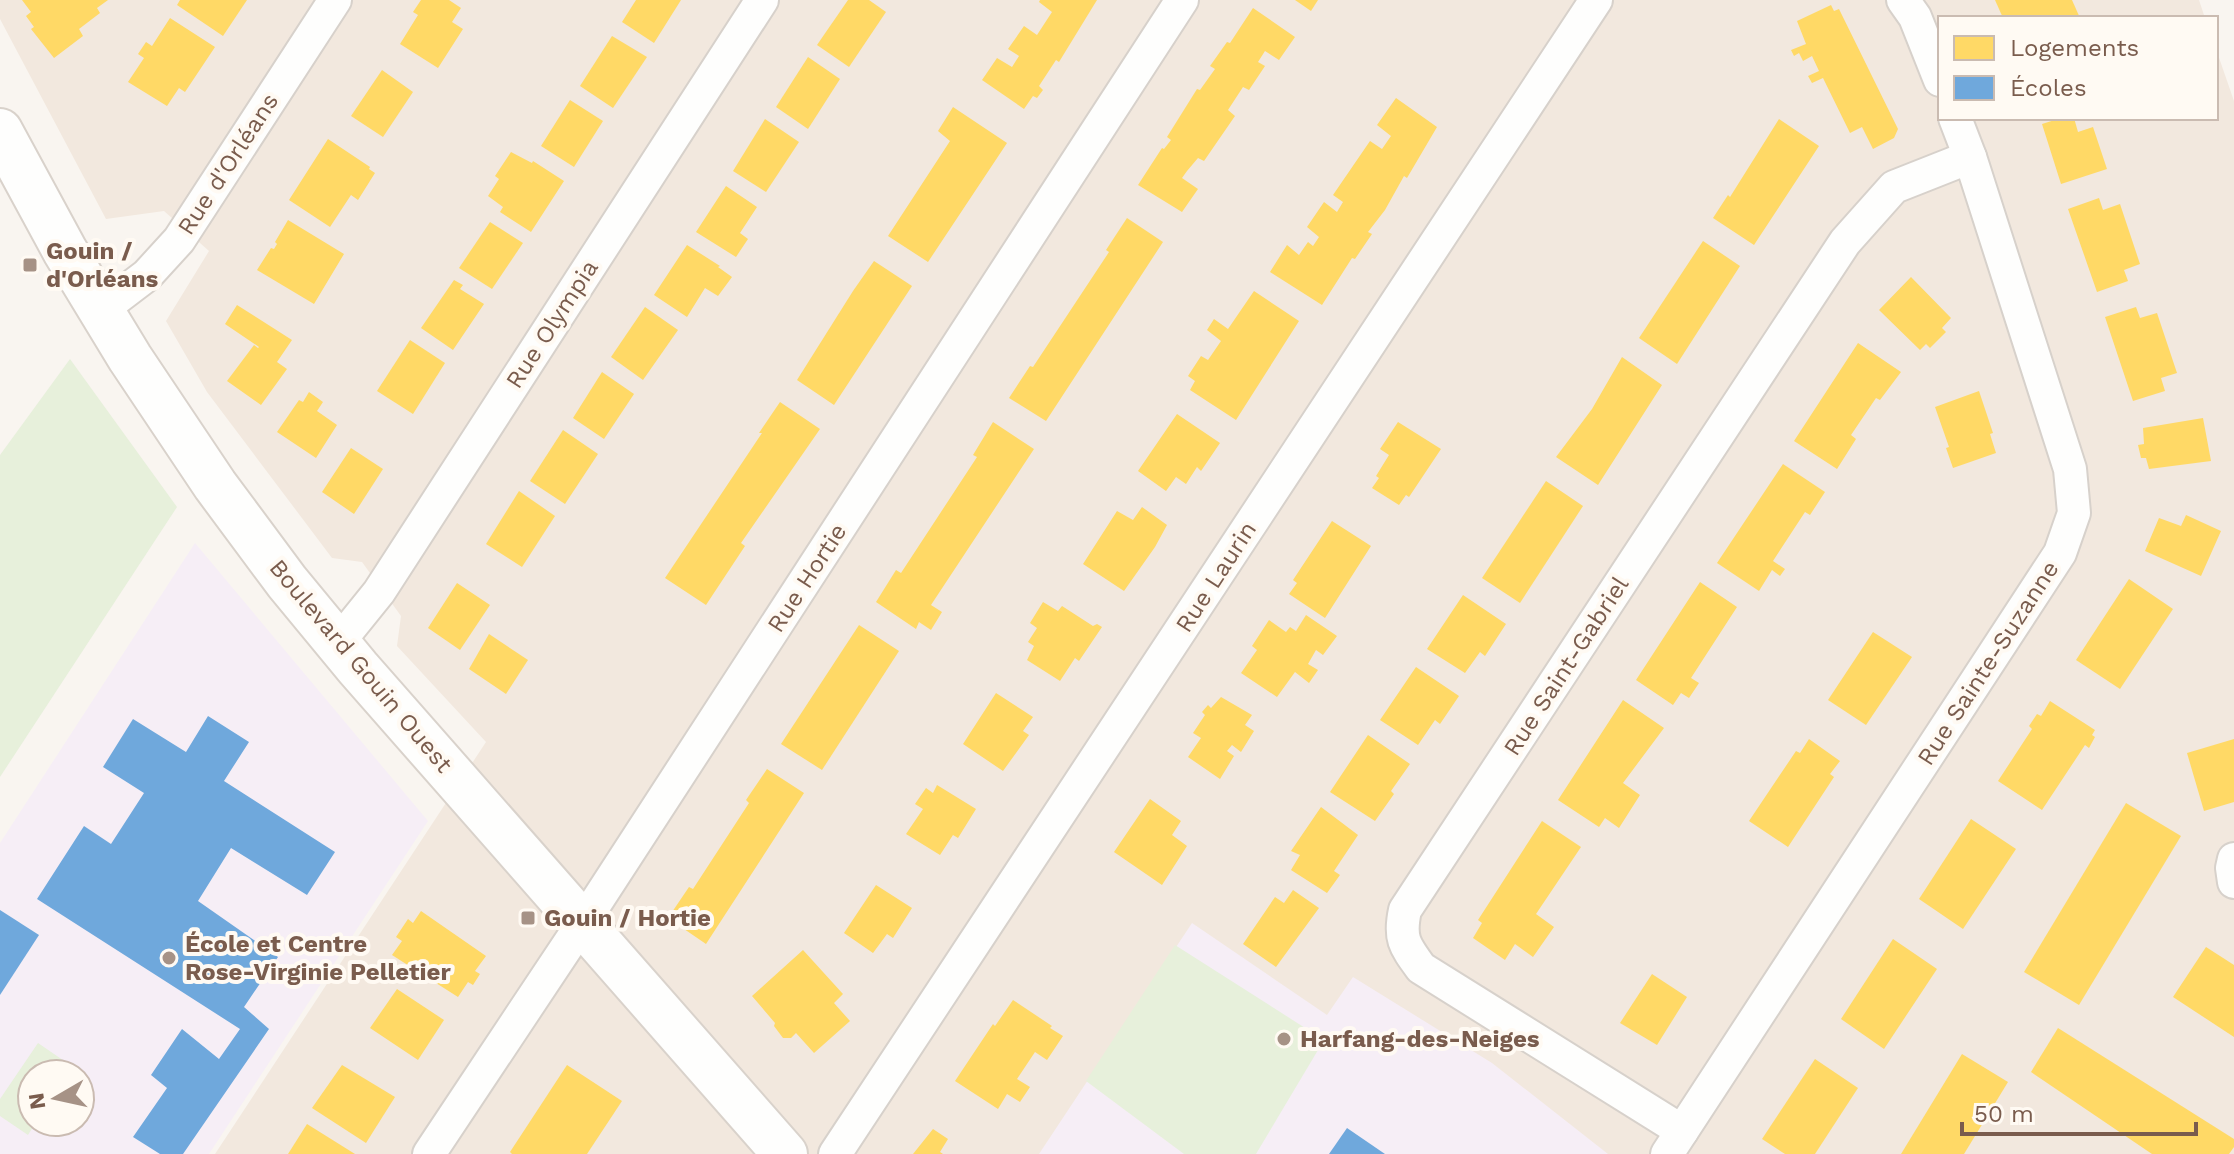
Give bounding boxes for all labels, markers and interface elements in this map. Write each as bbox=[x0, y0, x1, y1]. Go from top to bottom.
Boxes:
legend bbox=[1938, 16, 2218, 120]
text: Logements bbox=[2010, 34, 2139, 62]
text: Écoles bbox=[2010, 74, 2087, 102]
street label: Rue d'Orléans bbox=[172, 88, 284, 240]
place label: Gouin / d'Orléans bbox=[46, 237, 159, 293]
street label: Rue Olympia bbox=[500, 255, 604, 393]
marker: Gouin / d'Orléans bbox=[21, 256, 39, 274]
street label: Rue Laurin bbox=[1170, 516, 1262, 638]
street label: Rue Hortie bbox=[762, 518, 852, 638]
street label: Boulevard Gouin Ouest bbox=[264, 554, 458, 778]
street label: Rue Sainte-Suzanne bbox=[1911, 556, 2065, 770]
street label: Rue Saint-Gabriel bbox=[1498, 571, 1635, 761]
place label: Gouin / Hortie bbox=[544, 904, 711, 932]
marker: Gouin / Hortie bbox=[519, 909, 537, 927]
place label: École et Centre Rose-Virginie Pelletier bbox=[185, 930, 451, 986]
marker: École et Centre Rose-Virginie Pelletier bbox=[160, 949, 178, 967]
place label: Harfang-des-Neiges bbox=[1300, 1025, 1540, 1053]
marker: Harfang-des-Neiges bbox=[1275, 1030, 1293, 1048]
north arrow bbox=[16, 1058, 96, 1138]
scale bar bbox=[1962, 1086, 2196, 1136]
text: N bbox=[23, 1091, 50, 1111]
text: 50 m bbox=[1974, 1100, 2034, 1128]

